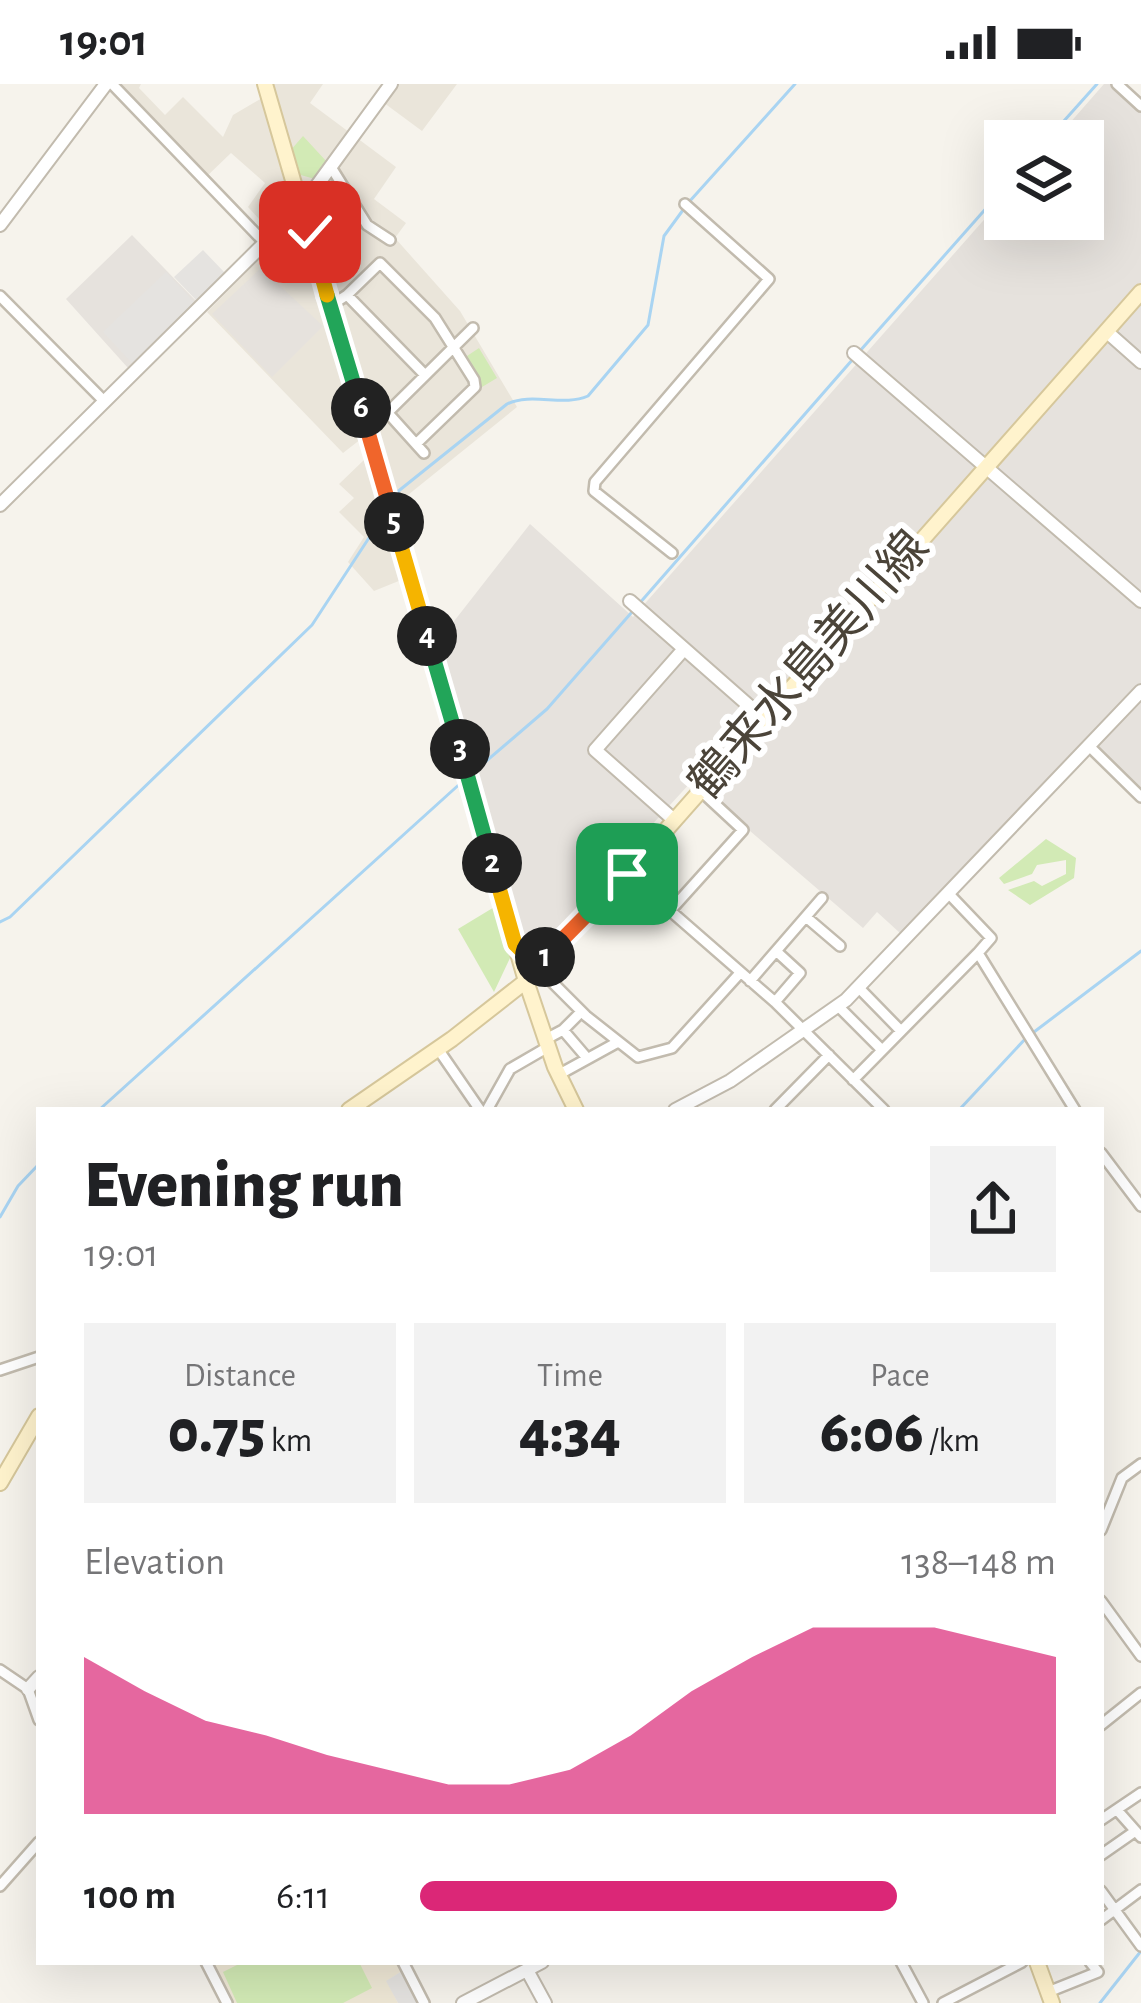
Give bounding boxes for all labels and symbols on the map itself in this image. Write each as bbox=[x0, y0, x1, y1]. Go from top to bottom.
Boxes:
pin bbox=[259, 181, 361, 283]
pin: 6 bbox=[331, 378, 391, 438]
pin: 5 bbox=[364, 492, 424, 552]
street label: 鶴来水島美川線 bbox=[679, 521, 938, 809]
pin: 4 bbox=[397, 606, 457, 666]
pin: 3 bbox=[430, 719, 490, 779]
pin bbox=[576, 823, 678, 925]
pin: 2 bbox=[462, 833, 522, 893]
pin: 1 bbox=[515, 927, 575, 987]

